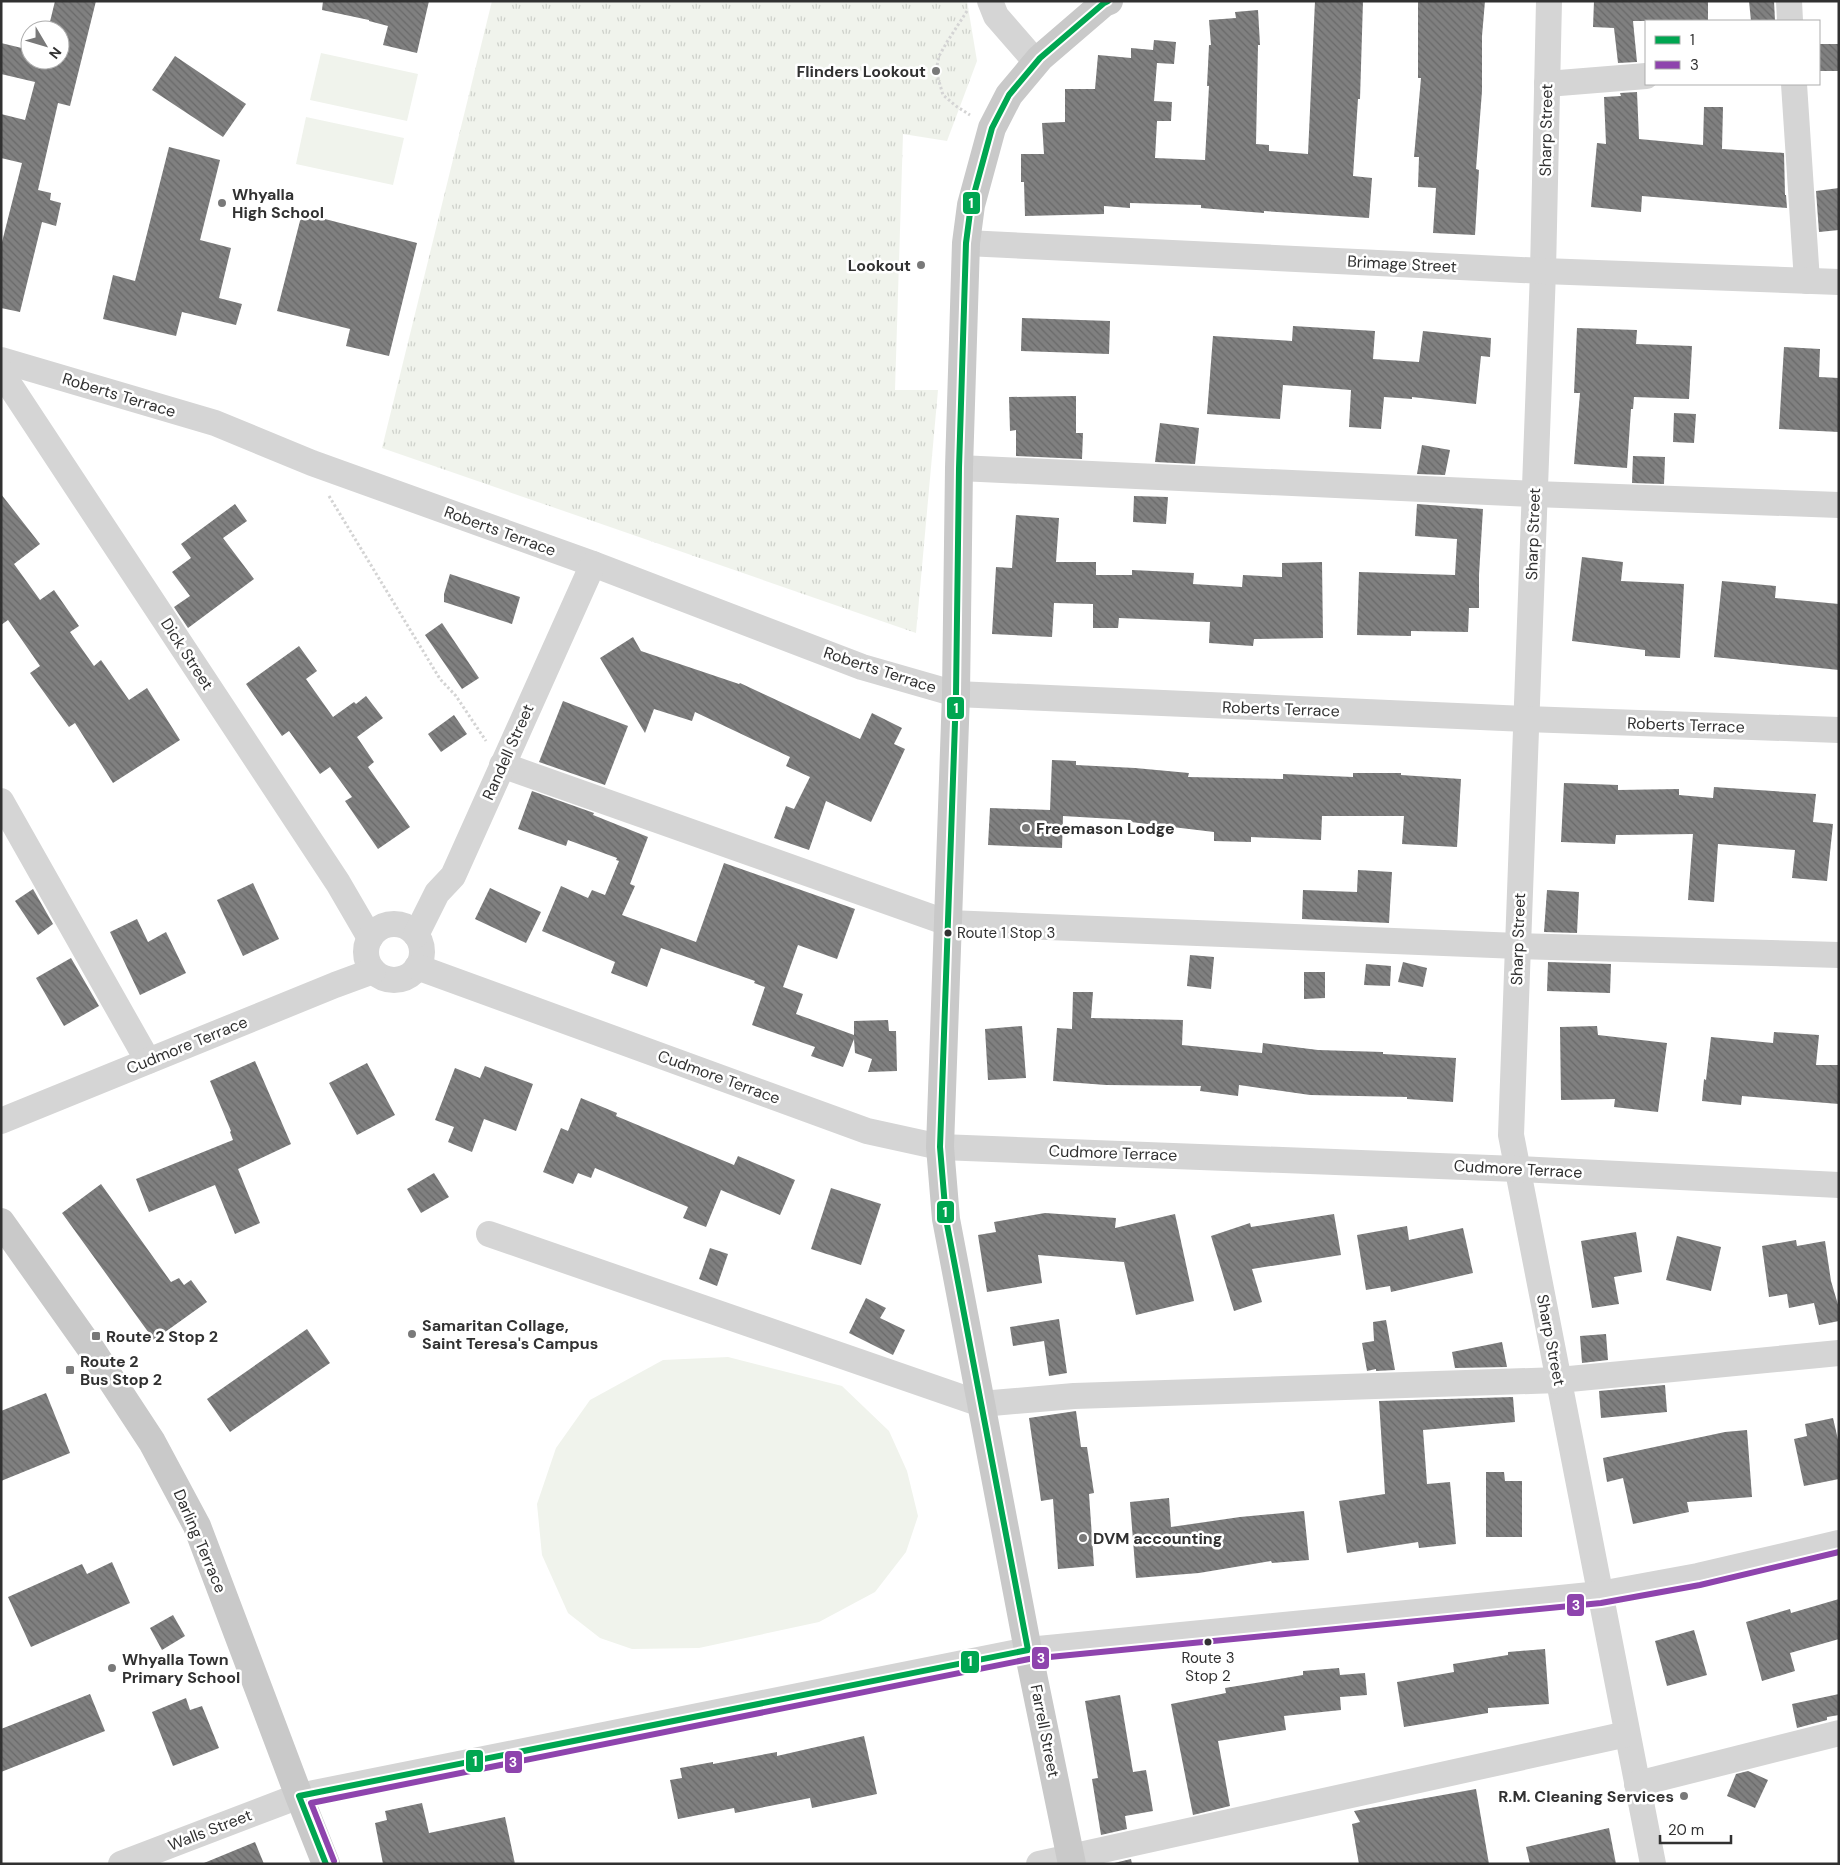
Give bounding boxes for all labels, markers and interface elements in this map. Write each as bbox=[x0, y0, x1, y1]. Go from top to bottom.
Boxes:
north arrow bbox=[20, 20, 70, 70]
legend bbox=[1645, 20, 1820, 85]
text: 1 bbox=[1690, 30, 1695, 50]
text: N bbox=[45, 43, 65, 63]
text: 3 bbox=[1690, 55, 1699, 75]
place label: Flinders Lookout bbox=[796, 61, 926, 82]
marker: Flinders Lookout bbox=[930, 65, 942, 77]
street label: Sharp Street bbox=[1535, 83, 1557, 177]
place label: Whyalla High School bbox=[232, 184, 324, 223]
line badge: 1 bbox=[962, 191, 981, 215]
text: 1 bbox=[968, 194, 974, 212]
marker: Whyalla High School bbox=[216, 197, 228, 209]
street label: Brimage Street bbox=[1347, 251, 1457, 277]
place label: Lookout bbox=[848, 255, 911, 276]
marker: Lookout bbox=[915, 259, 927, 271]
street label: Roberts Terrace bbox=[60, 368, 178, 422]
street label: Sharp Street bbox=[1521, 487, 1545, 581]
street label: Roberts Terrace bbox=[441, 501, 559, 561]
street label: Dick Street bbox=[156, 614, 218, 694]
street label: Roberts Terrace bbox=[821, 642, 939, 698]
line badge: 1 bbox=[946, 696, 965, 720]
street label: Roberts Terrace bbox=[1222, 696, 1340, 722]
text: 1 bbox=[953, 699, 959, 717]
street label: Randell Street bbox=[477, 701, 539, 803]
street label: Roberts Terrace bbox=[1627, 712, 1745, 738]
place label: Freemason Lodge bbox=[1036, 818, 1175, 839]
marker: Freemason Lodge bbox=[1020, 822, 1032, 834]
street label: Sharp Street bbox=[1506, 892, 1530, 986]
place label: Route 1 Stop 3 bbox=[957, 923, 1055, 943]
marker: Route 1 Stop 3 bbox=[943, 928, 953, 938]
street label: Cudmore Terrace bbox=[123, 1011, 251, 1079]
street label: Cudmore Terrace bbox=[655, 1045, 783, 1109]
street label: Cudmore Terrace bbox=[1048, 1140, 1178, 1166]
street label: Cudmore Terrace bbox=[1453, 1155, 1583, 1183]
line badge: 1 bbox=[936, 1200, 955, 1224]
text: 1 bbox=[942, 1203, 948, 1221]
street label: Sharp Street bbox=[1532, 1292, 1570, 1388]
place label: Samaritan Collage, Saint Teresa's Campus bbox=[422, 1315, 598, 1354]
place label: Route 2 Stop 2 bbox=[106, 1326, 218, 1347]
marker: Samaritan Collage, Saint Teresa's Campus bbox=[406, 1328, 418, 1340]
marker: Route 2 Stop 2 bbox=[90, 1330, 102, 1342]
place label: Route 2 Bus Stop 2 bbox=[80, 1351, 162, 1390]
marker: Route 2 Bus Stop 2 bbox=[64, 1364, 76, 1376]
street label: Darling Terrace bbox=[169, 1486, 231, 1596]
place label: DVM accounting bbox=[1093, 1528, 1222, 1549]
marker: DVM accounting bbox=[1077, 1532, 1089, 1544]
line badge: 3 bbox=[1566, 1593, 1585, 1617]
text: 3 bbox=[1572, 1596, 1580, 1614]
marker: Route 3 Stop 2 bbox=[1203, 1637, 1213, 1647]
line badge: 3 bbox=[1031, 1646, 1050, 1670]
place label: Route 3 Stop 2 bbox=[1182, 1648, 1235, 1686]
place label: Whyalla Town Primary School bbox=[122, 1649, 240, 1688]
text: 3 bbox=[1037, 1649, 1045, 1667]
line badge: 1 bbox=[960, 1650, 980, 1674]
text: 1 bbox=[967, 1652, 973, 1670]
marker: Whyalla Town Primary School bbox=[106, 1662, 118, 1674]
street label: Farrell Street bbox=[1026, 1683, 1064, 1779]
line badge: 1 bbox=[465, 1749, 484, 1773]
line badge: 3 bbox=[504, 1750, 523, 1774]
text: 1 bbox=[472, 1752, 478, 1770]
text: 3 bbox=[509, 1753, 517, 1771]
place label: R.M. Cleaning Services bbox=[1498, 1786, 1674, 1807]
marker: R.M. Cleaning Services bbox=[1678, 1790, 1690, 1802]
street label: Walls Street bbox=[165, 1804, 255, 1856]
scale bar bbox=[1660, 1812, 1731, 1844]
text: 20 m bbox=[1668, 1820, 1704, 1840]

